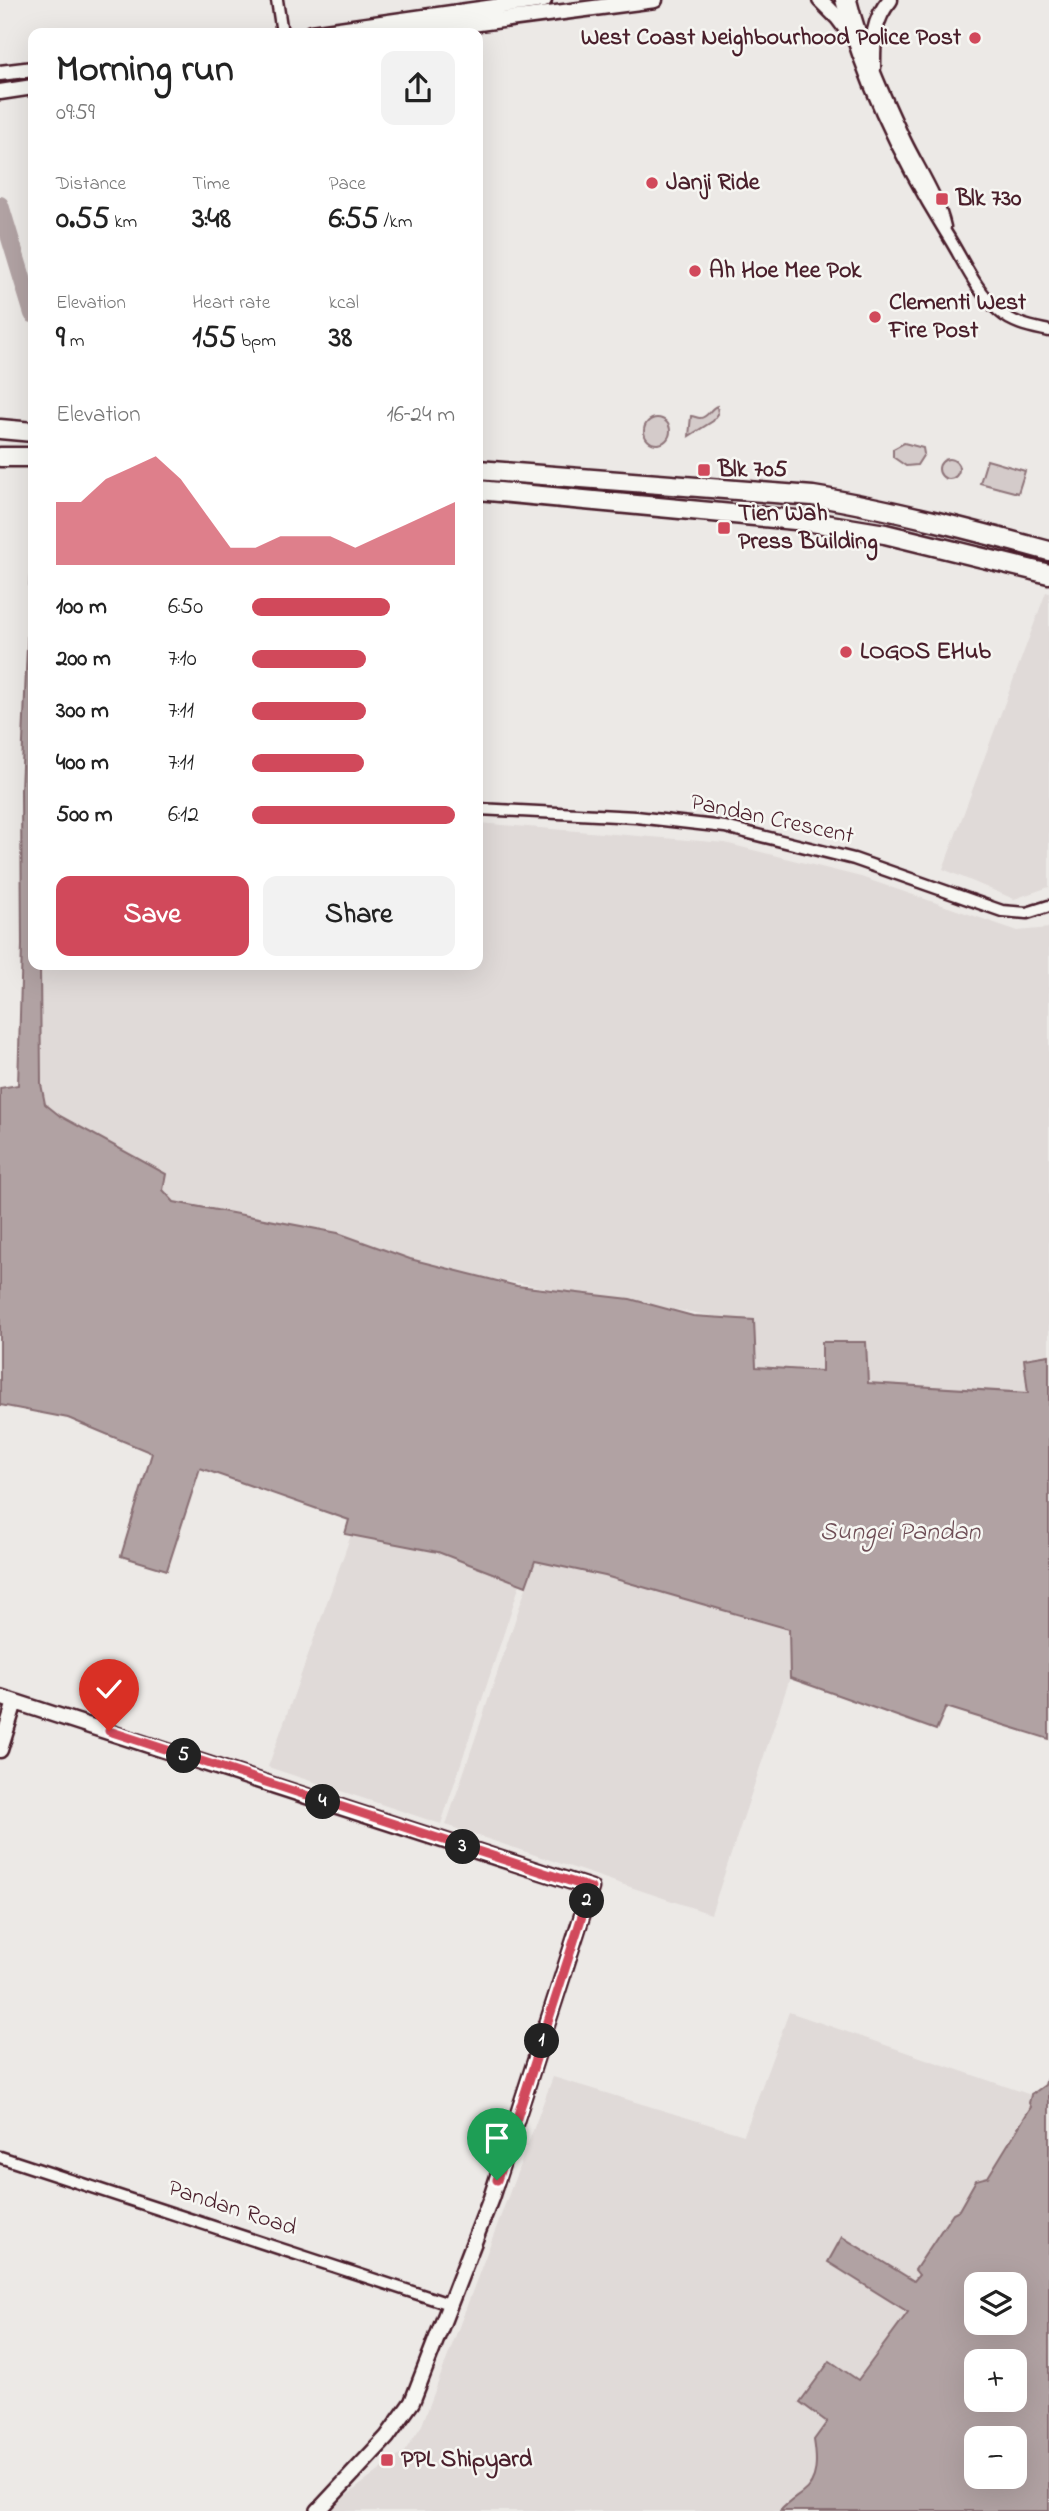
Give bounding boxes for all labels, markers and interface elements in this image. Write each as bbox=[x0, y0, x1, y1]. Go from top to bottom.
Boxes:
place label: West Coast Neighbourhood Police Post bbox=[581, 21, 962, 57]
marker: West Coast Neighbourhood Police Post bbox=[967, 30, 983, 46]
text: Morning run bbox=[56, 43, 234, 99]
button: share bbox=[381, 51, 455, 125]
text: 09:59 bbox=[56, 97, 95, 130]
place label: Janji Ride bbox=[666, 166, 761, 201]
text: Distance bbox=[56, 171, 126, 198]
text: Time bbox=[192, 171, 230, 198]
text: Pace bbox=[329, 171, 366, 198]
marker: Janji Ride bbox=[644, 175, 660, 191]
place label: Blk 730 bbox=[955, 182, 1022, 217]
marker: Blk 730 bbox=[934, 191, 950, 207]
text: 0.55 bbox=[56, 198, 109, 242]
text: 3:48 bbox=[192, 198, 231, 242]
text: 6:55 bbox=[329, 198, 379, 242]
text: km bbox=[109, 209, 137, 236]
text: /km bbox=[379, 209, 412, 236]
place label: Ah Hoe Mee Pok bbox=[709, 254, 862, 289]
marker: Ah Hoe Mee Pok bbox=[687, 263, 703, 279]
place label: Clementi West Fire Post bbox=[888, 286, 1027, 349]
text: Elevation bbox=[56, 290, 126, 317]
text: Heart rate bbox=[192, 290, 270, 317]
text: kcal bbox=[329, 290, 359, 317]
marker: Clementi West Fire Post bbox=[867, 309, 883, 325]
text: 9 bbox=[56, 317, 65, 361]
text: 155 bbox=[192, 317, 236, 361]
text: 38 bbox=[329, 317, 352, 361]
text: m bbox=[65, 328, 85, 355]
text: bpm bbox=[236, 328, 276, 355]
text: Elevation bbox=[56, 399, 141, 432]
text: 16–24 m bbox=[386, 399, 455, 432]
place label: Blk 705 bbox=[717, 453, 788, 488]
marker: Blk 705 bbox=[696, 462, 712, 478]
place label: Tien Wah Press Building bbox=[738, 497, 878, 561]
marker: Tien Wah Press Building bbox=[716, 520, 732, 536]
text: 100 m bbox=[56, 591, 107, 624]
text: 6:50 bbox=[168, 591, 203, 624]
place label: LOGOS EHub bbox=[860, 635, 991, 670]
text: 200 m bbox=[56, 643, 111, 676]
text: 7:10 bbox=[168, 643, 197, 676]
marker: LOGOS EHub bbox=[838, 644, 854, 660]
text: 300 m bbox=[56, 695, 109, 728]
text: 7:11 bbox=[168, 695, 194, 728]
text: 400 m bbox=[56, 747, 109, 780]
text: 7:11 bbox=[168, 747, 194, 780]
street label: Pandan Crescent bbox=[687, 786, 857, 854]
text: 500 m bbox=[56, 799, 113, 832]
text: 6:12 bbox=[168, 799, 199, 832]
button: Save bbox=[56, 876, 249, 956]
button: Share bbox=[263, 876, 455, 956]
water label: Sungei Pandan bbox=[820, 1514, 982, 1552]
pin bbox=[79, 1659, 139, 1731]
icon: check bbox=[90, 1670, 128, 1708]
pin: 5 bbox=[166, 1738, 202, 1774]
text: 5 bbox=[178, 1742, 189, 1769]
pin: 4 bbox=[306, 1784, 340, 1820]
text: 4 bbox=[319, 1788, 326, 1815]
pin: 3 bbox=[446, 1829, 480, 1864]
text: 3 bbox=[459, 1833, 466, 1860]
pin: 2 bbox=[570, 1884, 604, 1918]
text: 2 bbox=[582, 1887, 591, 1914]
pin: 1 bbox=[524, 2024, 560, 2058]
text: 1 bbox=[538, 2027, 545, 2054]
pin bbox=[467, 2108, 527, 2180]
icon: arrive bbox=[478, 2119, 516, 2157]
street label: Pandan Road bbox=[163, 2172, 301, 2246]
map controls bbox=[964, 2272, 1027, 2489]
button: layers bbox=[964, 2272, 1027, 2335]
button: + bbox=[964, 2349, 1027, 2412]
button: − bbox=[964, 2426, 1027, 2489]
place label: PPL Shipyard bbox=[401, 2443, 533, 2479]
marker: PPL Shipyard bbox=[379, 2452, 395, 2468]

